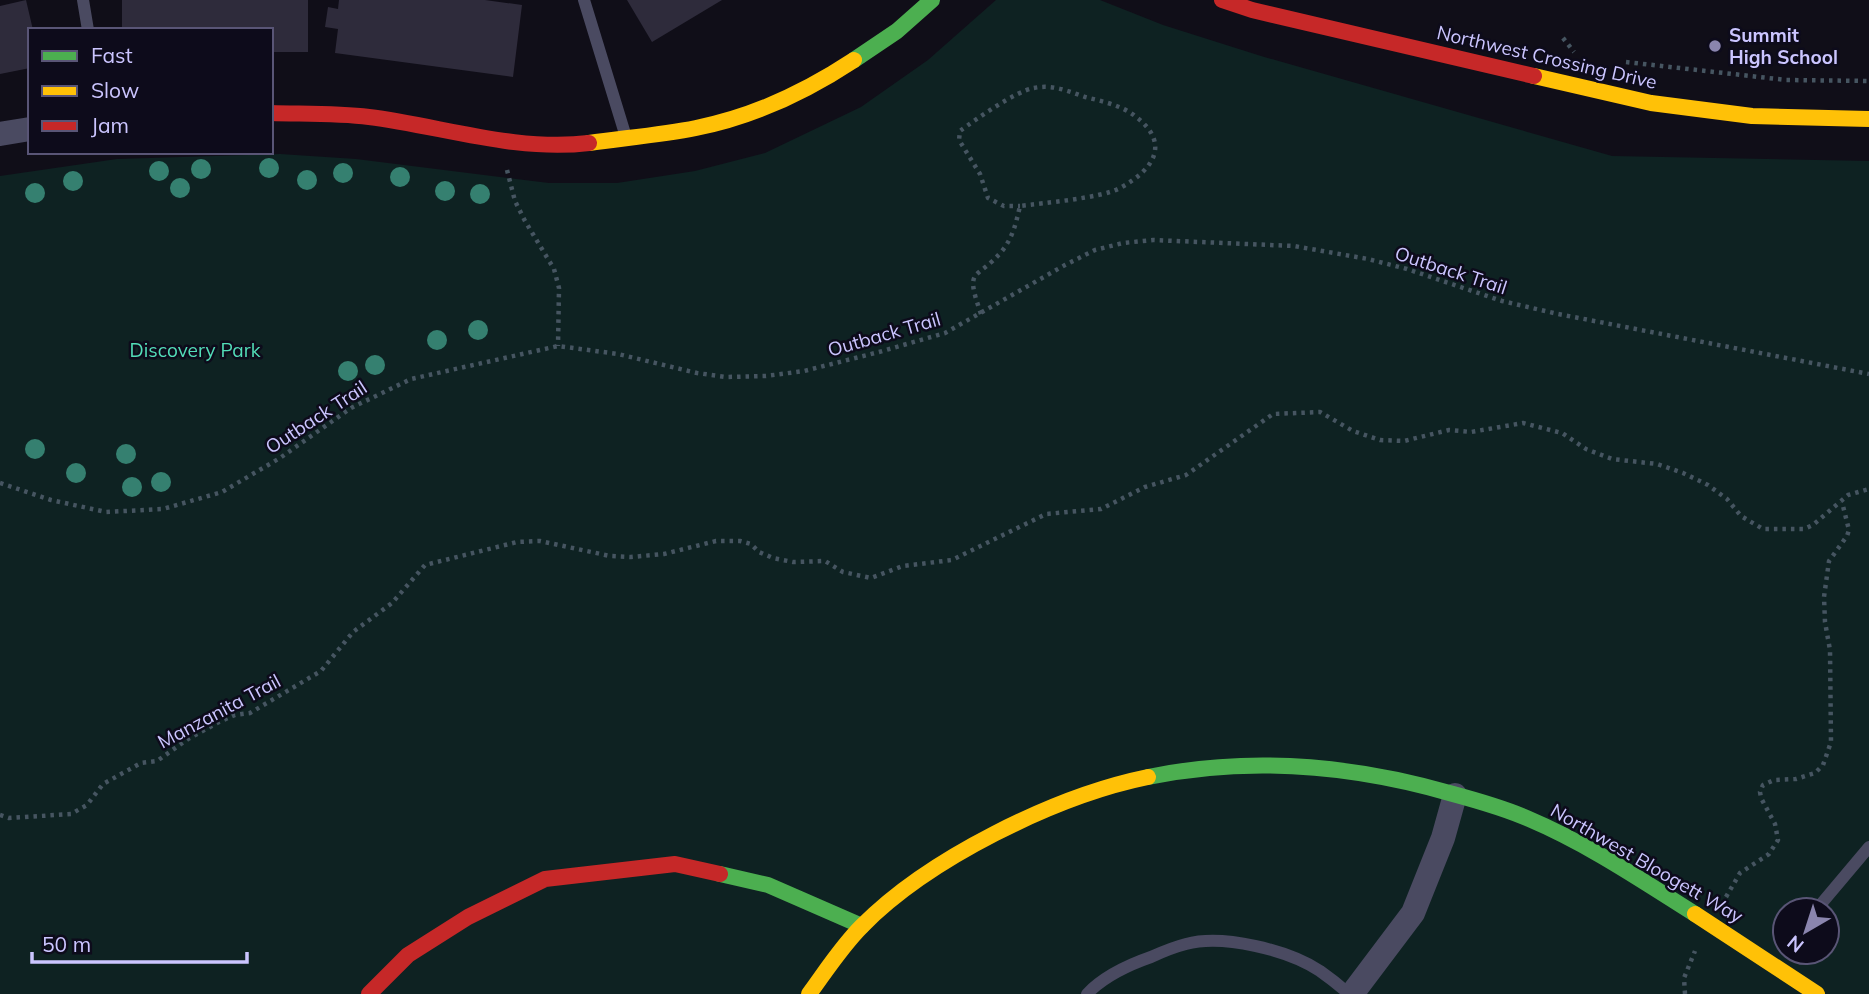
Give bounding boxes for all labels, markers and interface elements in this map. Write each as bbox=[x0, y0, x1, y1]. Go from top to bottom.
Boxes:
street label: Northwest Crossing Drive bbox=[1435, 20, 1659, 94]
place label: Summit High School bbox=[1729, 23, 1838, 69]
legend bbox=[28, 28, 273, 154]
marker: Summit High School bbox=[1707, 38, 1723, 54]
text: Fast bbox=[91, 42, 133, 68]
text: Slow bbox=[91, 77, 139, 103]
text: Jam bbox=[91, 112, 129, 138]
street label: Outback Trail bbox=[1392, 241, 1510, 299]
street label: Outback Trail bbox=[825, 306, 943, 362]
park label: Discovery Park bbox=[130, 338, 261, 362]
street label: Outback Trail bbox=[261, 375, 371, 459]
street label: Manzanita Trail bbox=[153, 668, 285, 754]
street label: Northwest Bloogett Way bbox=[1547, 798, 1747, 928]
north arrow bbox=[1771, 896, 1841, 966]
scale bar bbox=[32, 920, 247, 964]
text: N bbox=[1782, 930, 1808, 958]
text: 50 m bbox=[42, 931, 91, 957]

